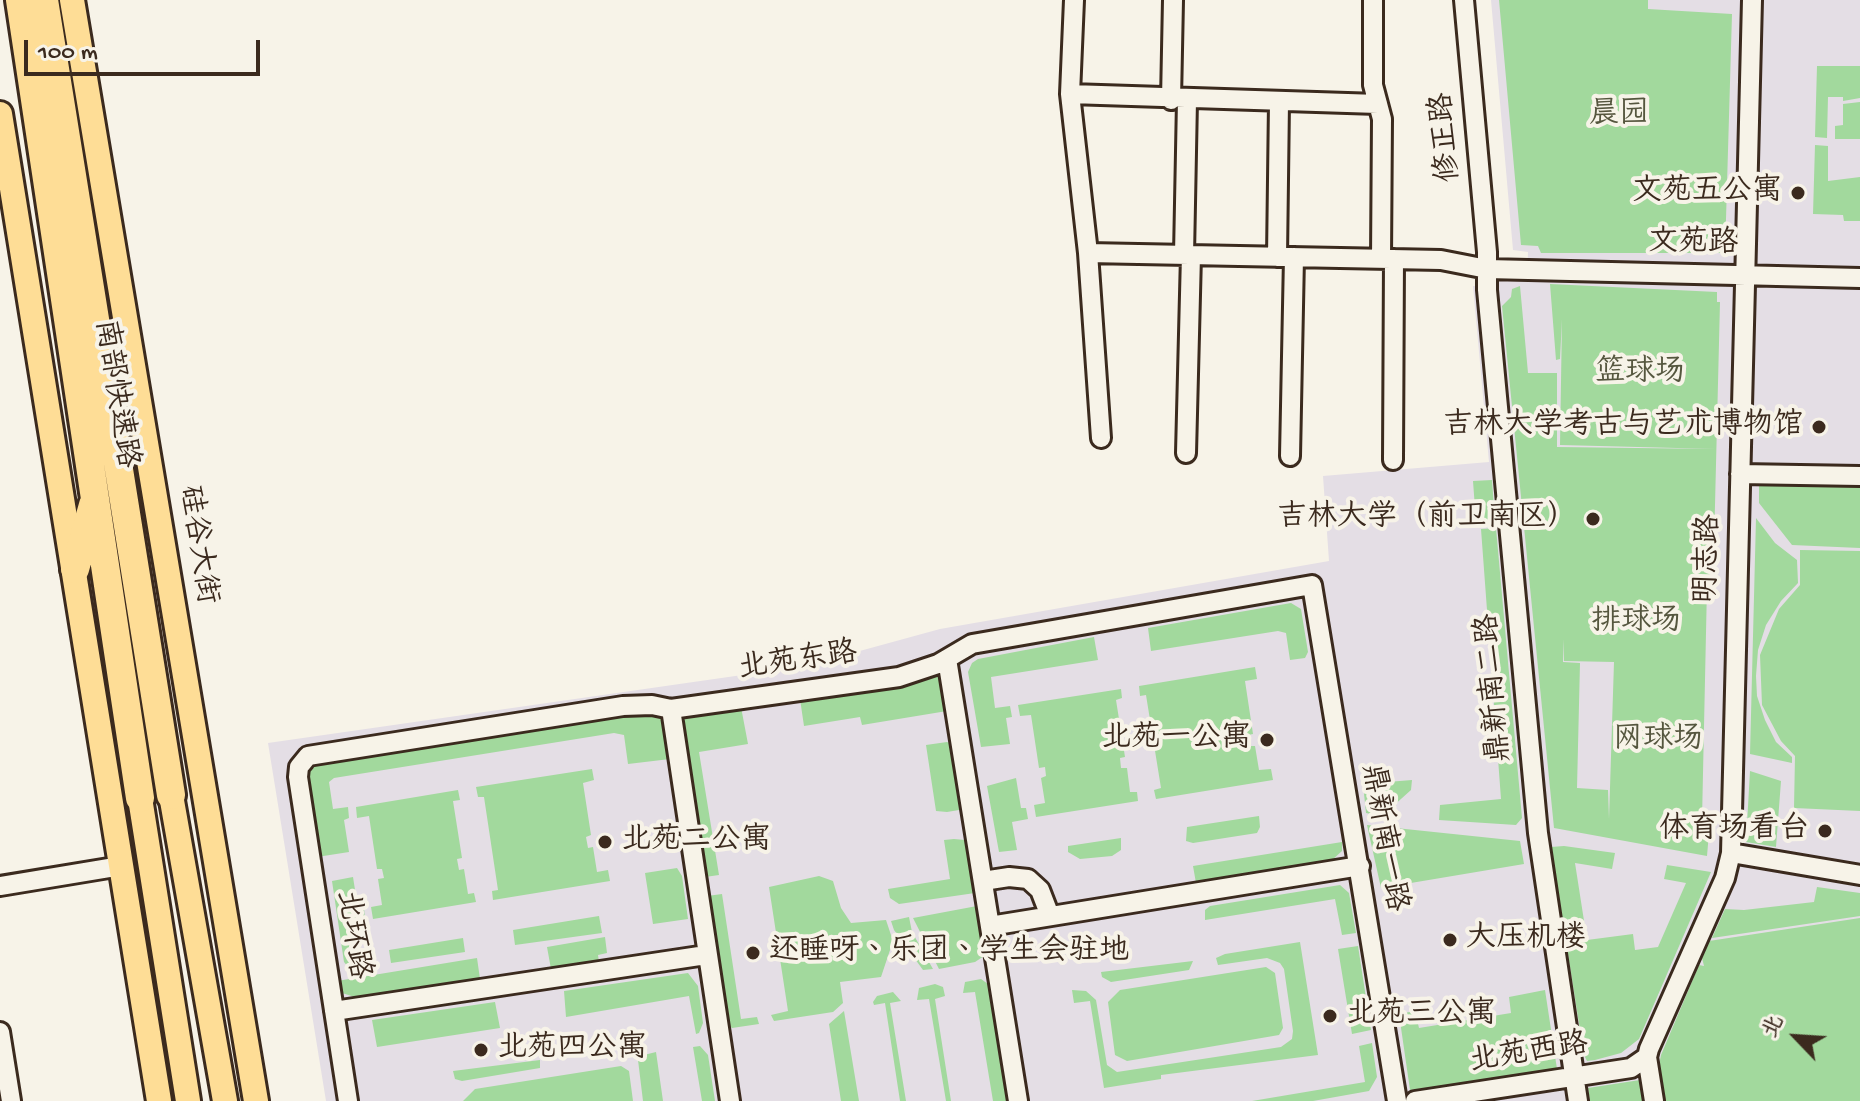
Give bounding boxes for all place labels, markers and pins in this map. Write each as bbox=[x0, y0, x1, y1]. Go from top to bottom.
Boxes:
place label: 文苑五公寓 bbox=[1632, 175, 1782, 211]
marker: 文苑五公寓 bbox=[1789, 184, 1807, 202]
place label: 吉林大学考古与艺术博物馆 bbox=[1443, 409, 1803, 445]
marker: 吉林大学考古与艺术博物馆 bbox=[1810, 418, 1828, 436]
place label: 吉林大学（前卫南区） bbox=[1277, 501, 1577, 537]
marker: 吉林大学（前卫南区） bbox=[1584, 510, 1602, 528]
place label: 北苑一公寓 bbox=[1101, 722, 1251, 758]
marker: 北苑一公寓 bbox=[1258, 731, 1276, 749]
place label: 体育场看台 bbox=[1659, 813, 1809, 849]
marker: 体育场看台 bbox=[1816, 822, 1834, 840]
place label: 北苑二公寓 bbox=[621, 824, 771, 860]
marker: 北苑二公寓 bbox=[596, 833, 614, 851]
place label: 大压机楼 bbox=[1466, 922, 1586, 958]
marker: 大压机楼 bbox=[1441, 931, 1459, 949]
place label: 还睡呀、乐团、学生会驻地 bbox=[769, 935, 1129, 971]
marker: 还睡呀、乐团、学生会驻地 bbox=[744, 944, 762, 962]
place label: 北苑三公寓 bbox=[1346, 998, 1496, 1034]
marker: 北苑三公寓 bbox=[1321, 1007, 1339, 1025]
place label: 北苑四公寓 bbox=[497, 1032, 647, 1068]
marker: 北苑四公寓 bbox=[472, 1041, 490, 1059]

